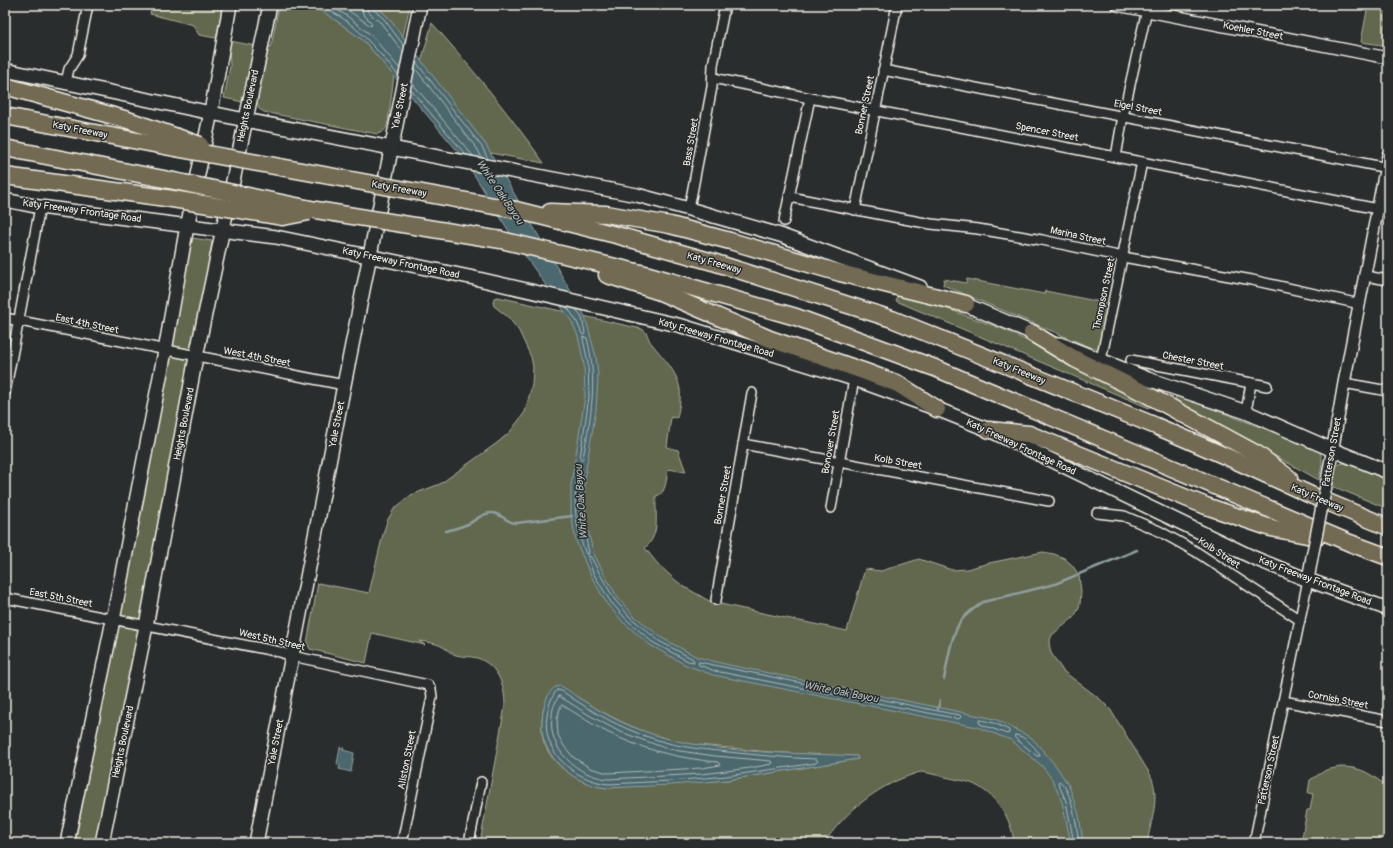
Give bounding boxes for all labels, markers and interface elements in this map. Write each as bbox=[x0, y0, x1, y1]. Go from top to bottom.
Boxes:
street label: Koehler Street bbox=[1222, 19, 1285, 43]
street label: Heights Boulevard bbox=[234, 69, 262, 143]
street label: Bonner Street bbox=[853, 73, 877, 136]
street label: Yale Street bbox=[389, 81, 411, 131]
street label: Eigel Street bbox=[1113, 97, 1164, 119]
street label: Bass Street bbox=[681, 116, 701, 167]
street label: Katy Freeway bbox=[51, 119, 109, 141]
street label: Spencer Street bbox=[1015, 120, 1080, 144]
water label: White Oak Bayou bbox=[474, 157, 527, 228]
street label: Katy Freeway bbox=[370, 178, 428, 200]
street label: Katy Freeway Frontage Road bbox=[22, 197, 142, 225]
street label: Marina Street bbox=[1049, 224, 1108, 248]
street label: Katy Freeway Frontage Road bbox=[341, 245, 461, 281]
street label: Katy Freeway bbox=[686, 250, 743, 277]
street label: Thompson Street bbox=[1090, 256, 1118, 331]
street label: East 4th Street bbox=[54, 311, 121, 337]
street label: Katy Freeway Frontage Road bbox=[657, 316, 775, 360]
street label: West 4th Street bbox=[223, 345, 292, 370]
street label: Chester Street bbox=[1161, 349, 1226, 373]
street label: Katy Freeway bbox=[991, 355, 1048, 387]
street label: Heights Boulevard bbox=[171, 386, 197, 461]
street label: Yale Street bbox=[326, 399, 348, 449]
street label: Bonover Street bbox=[819, 408, 843, 475]
street label: Patterson Street bbox=[1320, 415, 1344, 488]
street label: Katy Freeway Frontage Road bbox=[964, 416, 1078, 478]
street label: Kolb Street bbox=[873, 452, 924, 472]
water label: White Oak Bayou bbox=[572, 462, 590, 540]
street label: Bonner Street bbox=[712, 463, 734, 526]
street label: Katy Freeway bbox=[1289, 482, 1346, 515]
street label: Kolb Street bbox=[1196, 535, 1243, 572]
street label: Katy Freeway Frontage Road bbox=[1257, 554, 1373, 608]
street label: East 5th Street bbox=[28, 586, 94, 610]
street label: West 5th Street bbox=[238, 627, 307, 654]
water label: White Oak Bayou bbox=[803, 678, 881, 706]
street label: Cornish Street bbox=[1307, 688, 1370, 712]
street label: Heights Boulevard bbox=[109, 705, 137, 779]
street label: Yale Street bbox=[265, 717, 287, 767]
street label: Allston Street bbox=[395, 728, 419, 791]
street label: Patterson Street bbox=[1256, 733, 1282, 806]

